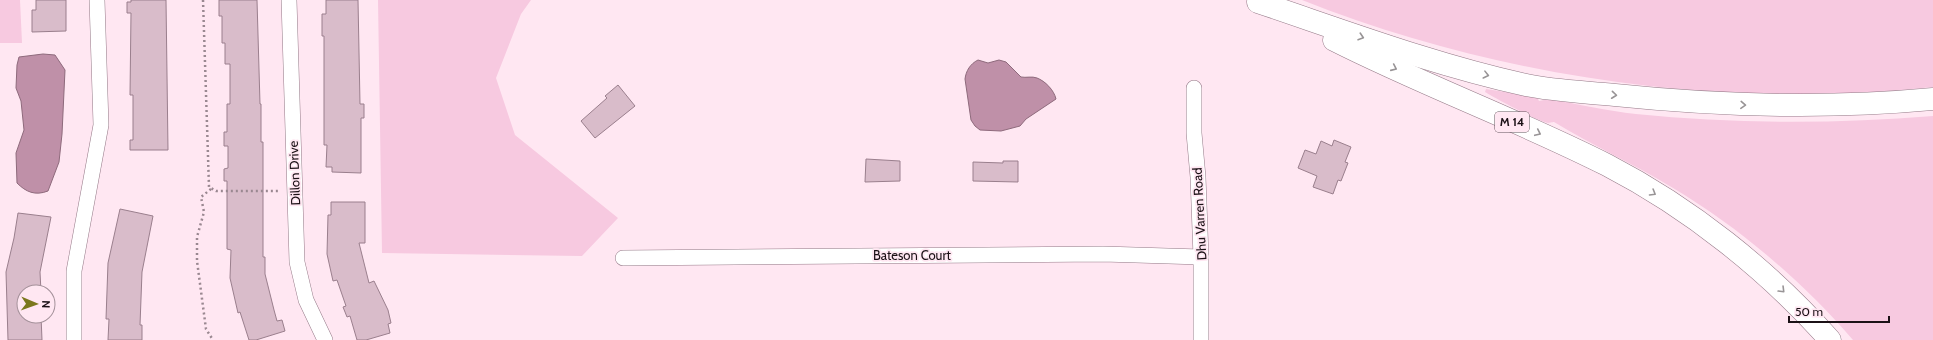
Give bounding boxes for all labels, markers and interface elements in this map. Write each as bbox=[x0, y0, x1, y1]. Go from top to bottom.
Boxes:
one-way arrow bbox=[1358, 32, 1365, 41]
one-way arrow bbox=[1390, 63, 1397, 71]
one-way arrow bbox=[1483, 70, 1489, 78]
one-way arrow bbox=[1611, 90, 1617, 99]
one-way arrow bbox=[1740, 101, 1746, 109]
road number: M 14 bbox=[1495, 112, 1529, 132]
one-way arrow bbox=[1533, 128, 1541, 136]
street label: Dillon Drive bbox=[285, 140, 303, 206]
street label: Dhu Varren Road bbox=[1189, 167, 1209, 261]
one-way arrow bbox=[1649, 188, 1656, 195]
street label: Bateson Court bbox=[873, 247, 952, 263]
north arrow bbox=[16, 284, 56, 324]
one-way arrow bbox=[1777, 285, 1785, 293]
scale bar bbox=[1789, 298, 1889, 324]
text: N bbox=[39, 300, 53, 308]
text: 50 m bbox=[1795, 304, 1823, 319]

